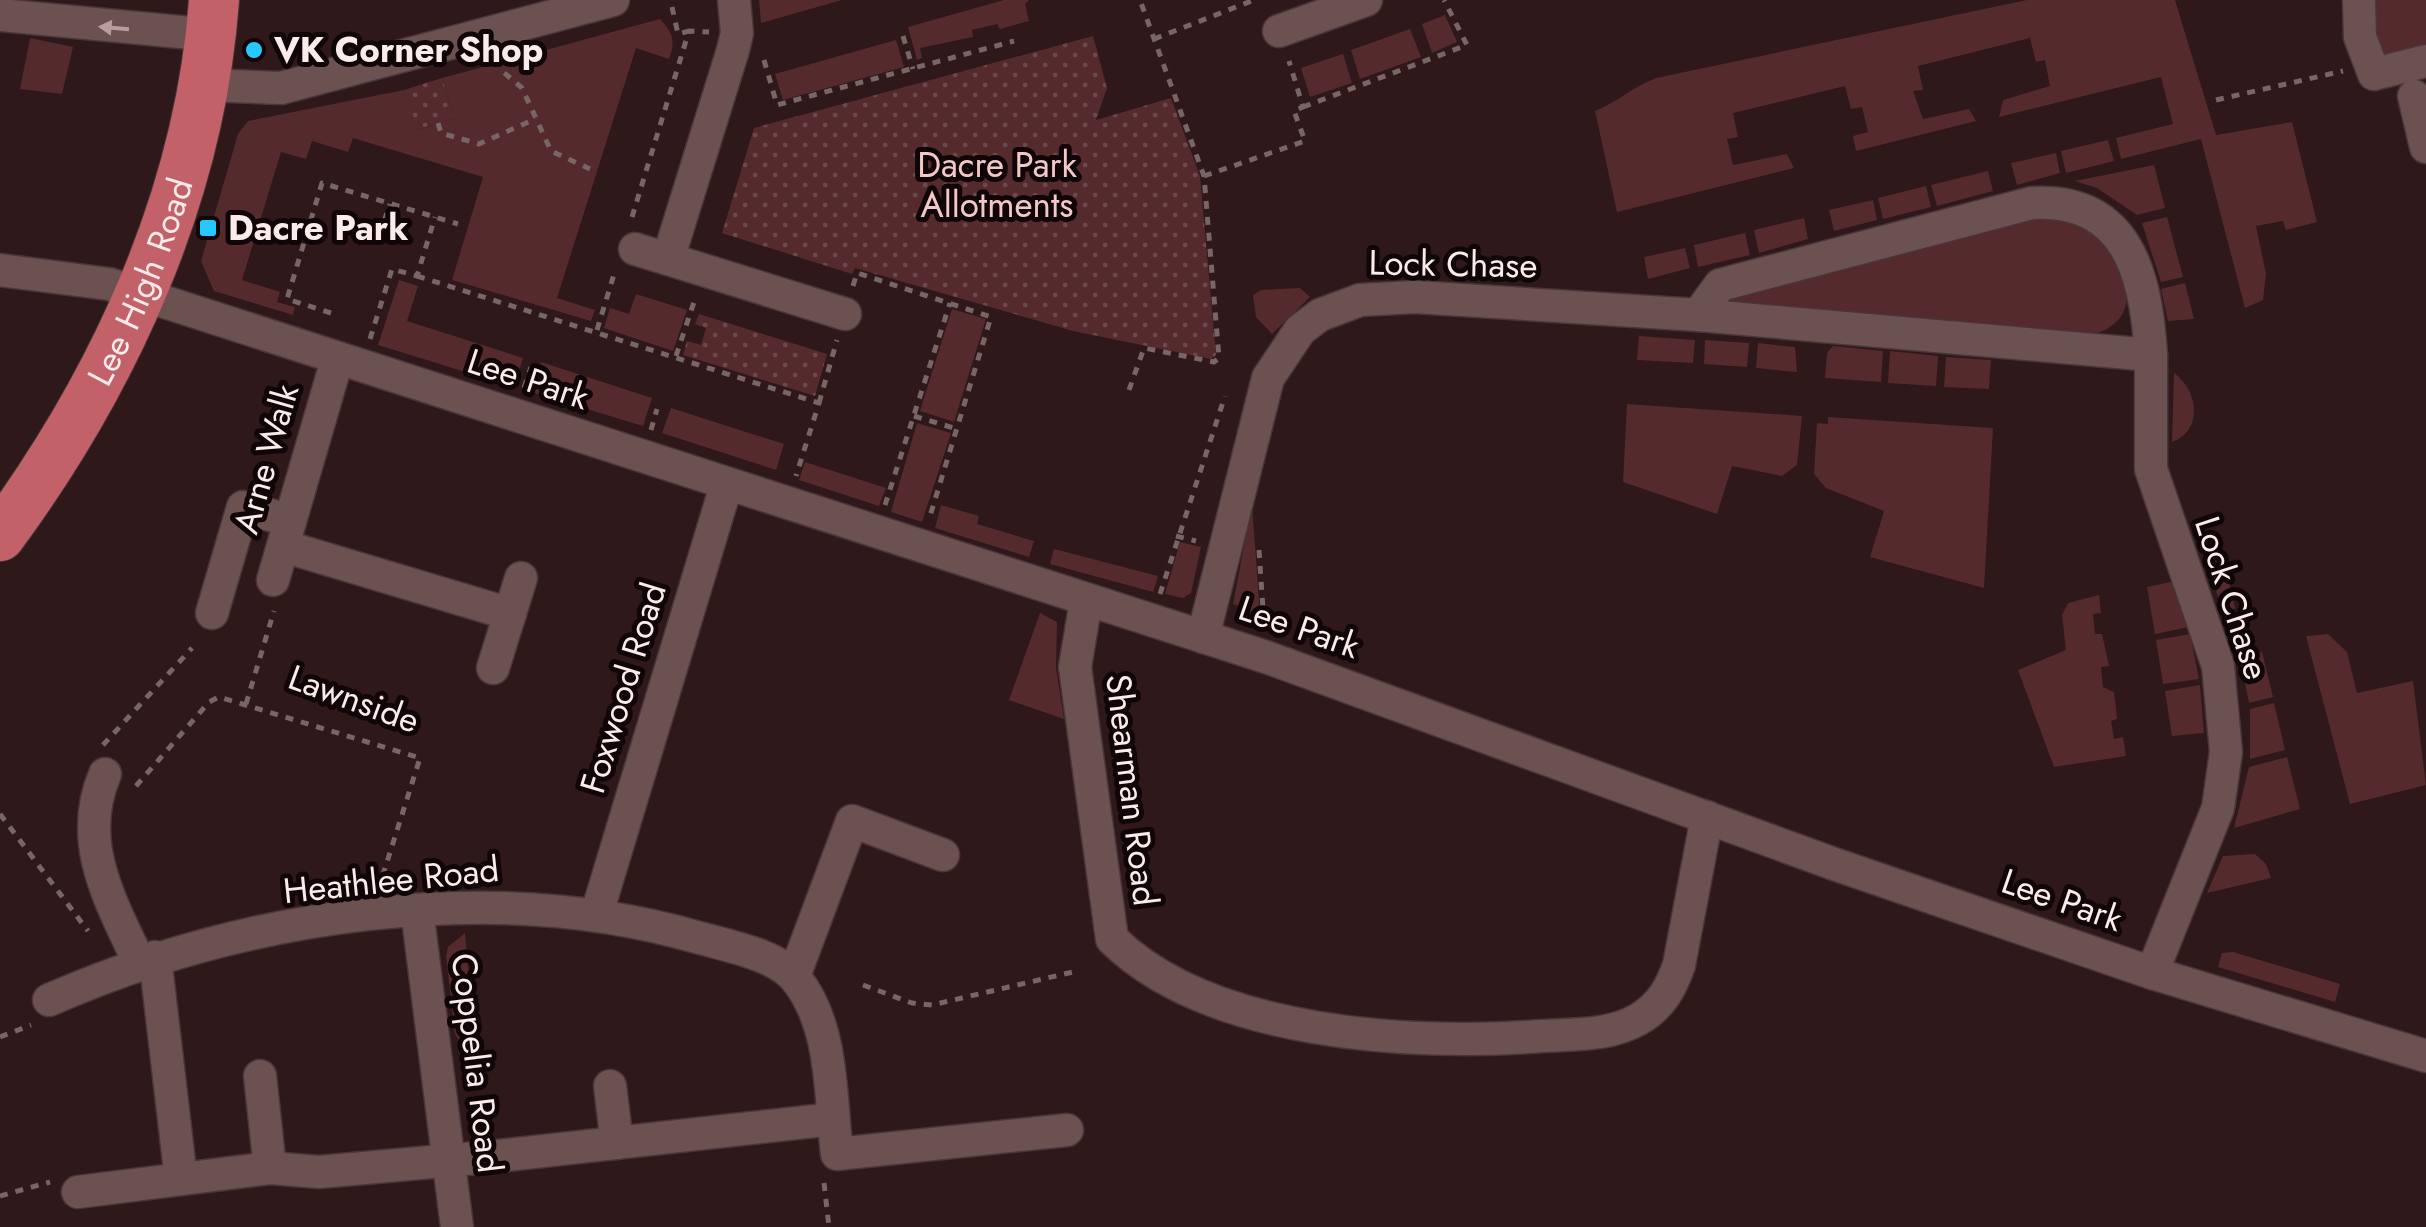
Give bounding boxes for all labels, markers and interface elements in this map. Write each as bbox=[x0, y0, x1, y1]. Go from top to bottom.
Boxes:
one-way arrow bbox=[98, 20, 130, 36]
place label: VK Corner Shop bbox=[273, 25, 543, 75]
marker: VK Corner Shop bbox=[243, 39, 265, 61]
park label: Dacre Park Allotments bbox=[917, 140, 1077, 230]
street label: Lee High Road bbox=[75, 172, 205, 395]
place label: Dacre Park bbox=[228, 203, 408, 253]
marker: Dacre Park bbox=[197, 217, 219, 239]
street label: Lock Chase bbox=[1368, 238, 1538, 290]
street label: Lee Park bbox=[461, 336, 596, 422]
street label: Arne Walk bbox=[221, 378, 311, 540]
street label: Lock Chase bbox=[2182, 510, 2282, 686]
street label: Foxwood Road bbox=[567, 577, 679, 799]
street label: Lee Park bbox=[1232, 583, 1367, 671]
street label: Lawnside bbox=[282, 652, 426, 746]
street label: Shearman Road bbox=[1093, 671, 1171, 909]
street label: Heathlee Road bbox=[281, 844, 501, 916]
street label: Lee Park bbox=[1995, 856, 2130, 944]
street label: Coppelia Road bbox=[439, 950, 515, 1176]

